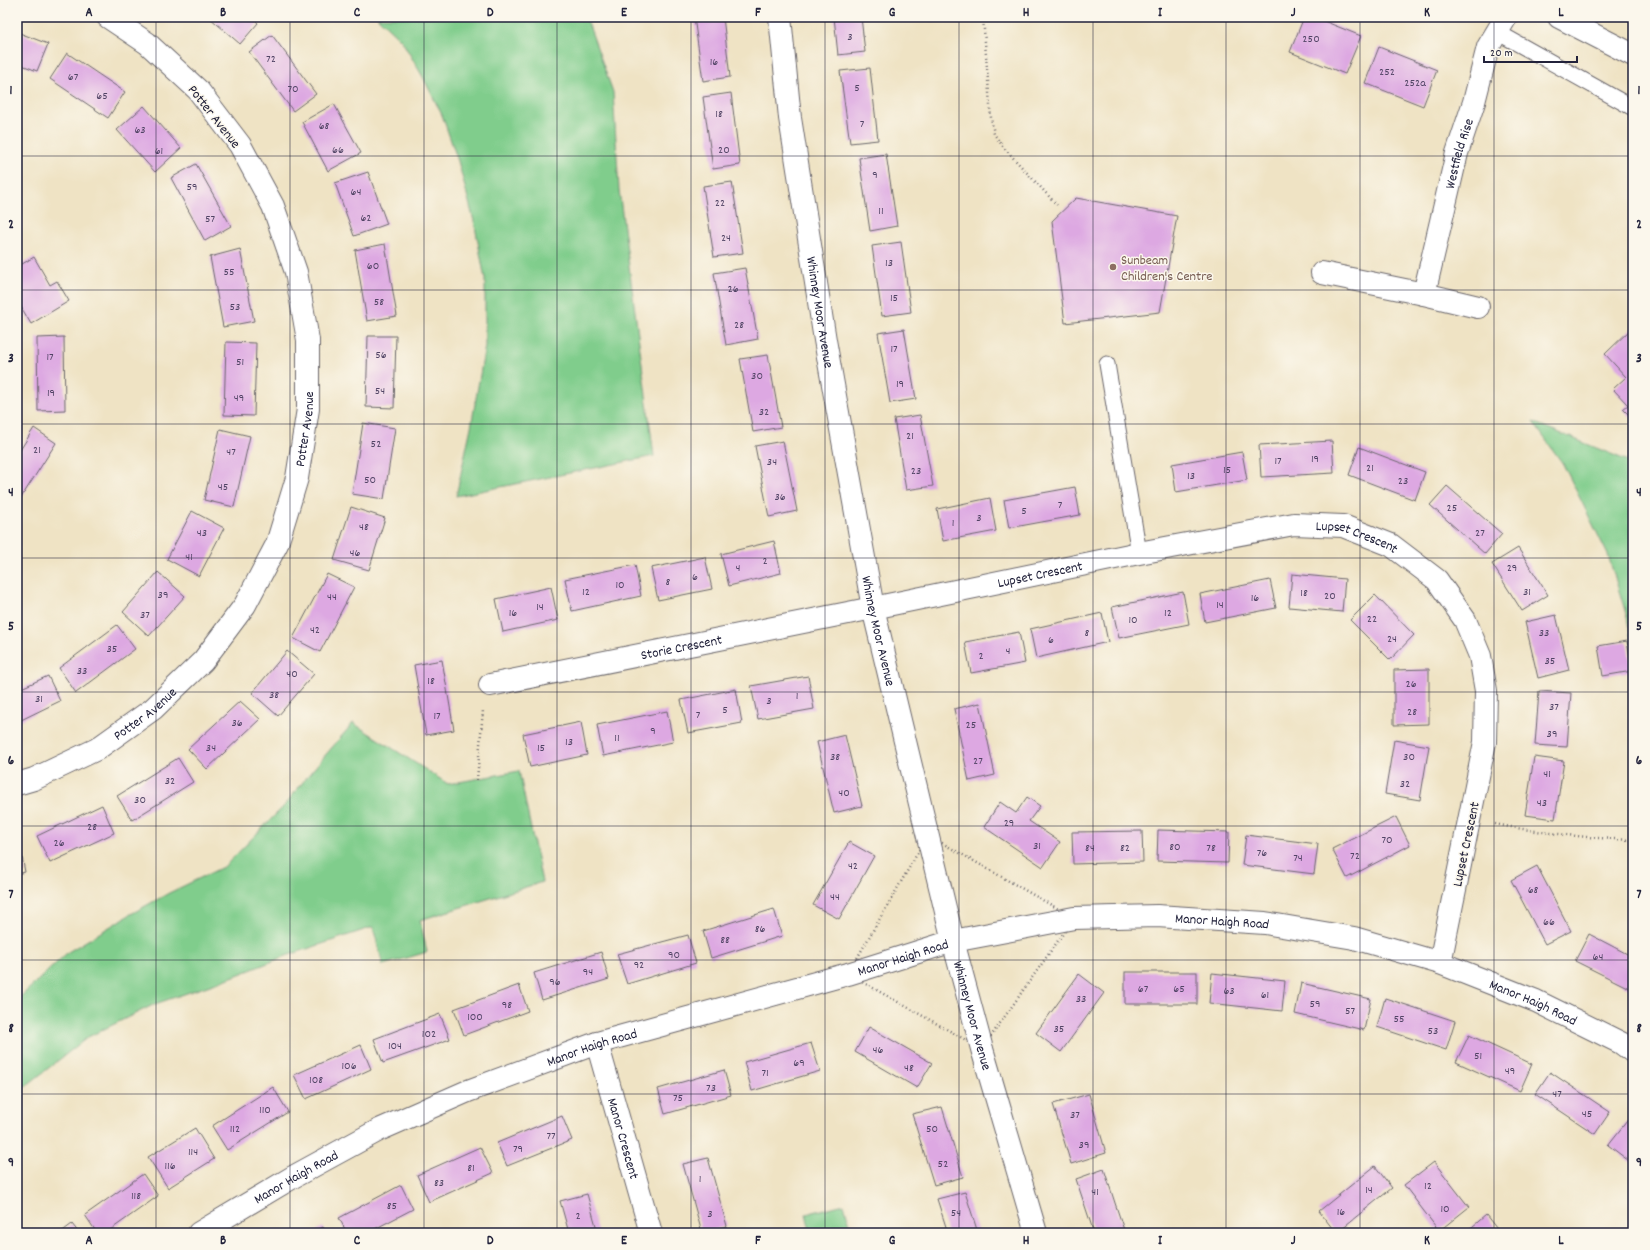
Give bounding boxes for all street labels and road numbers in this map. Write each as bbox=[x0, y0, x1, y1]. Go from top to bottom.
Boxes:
street label: Potter Avenue bbox=[182, 81, 245, 153]
street label: Westfield Rise bbox=[1441, 116, 1480, 191]
street label: Whinney Moor Avenue bbox=[800, 255, 838, 370]
street label: Potter Avenue bbox=[291, 391, 320, 468]
street label: Lupset Crescent bbox=[1315, 517, 1402, 559]
street label: Lupset Crescent bbox=[996, 557, 1085, 594]
street label: Whinney Moor Avenue bbox=[855, 574, 899, 688]
street label: Storie Crescent bbox=[639, 631, 724, 666]
street label: Potter Avenue bbox=[110, 683, 182, 746]
street label: Lupset Crescent bbox=[1448, 800, 1486, 889]
street label: Manor Haigh Road bbox=[1174, 909, 1270, 936]
street label: Manor Haigh Road bbox=[855, 935, 951, 982]
street label: Whinney Moor Avenue bbox=[947, 959, 996, 1073]
street label: Manor Haigh Road bbox=[1486, 975, 1580, 1032]
street label: Manor Haigh Road bbox=[544, 1024, 640, 1073]
street label: Manor Crescent bbox=[601, 1096, 643, 1182]
street label: Manor Haigh Road bbox=[251, 1146, 342, 1210]

